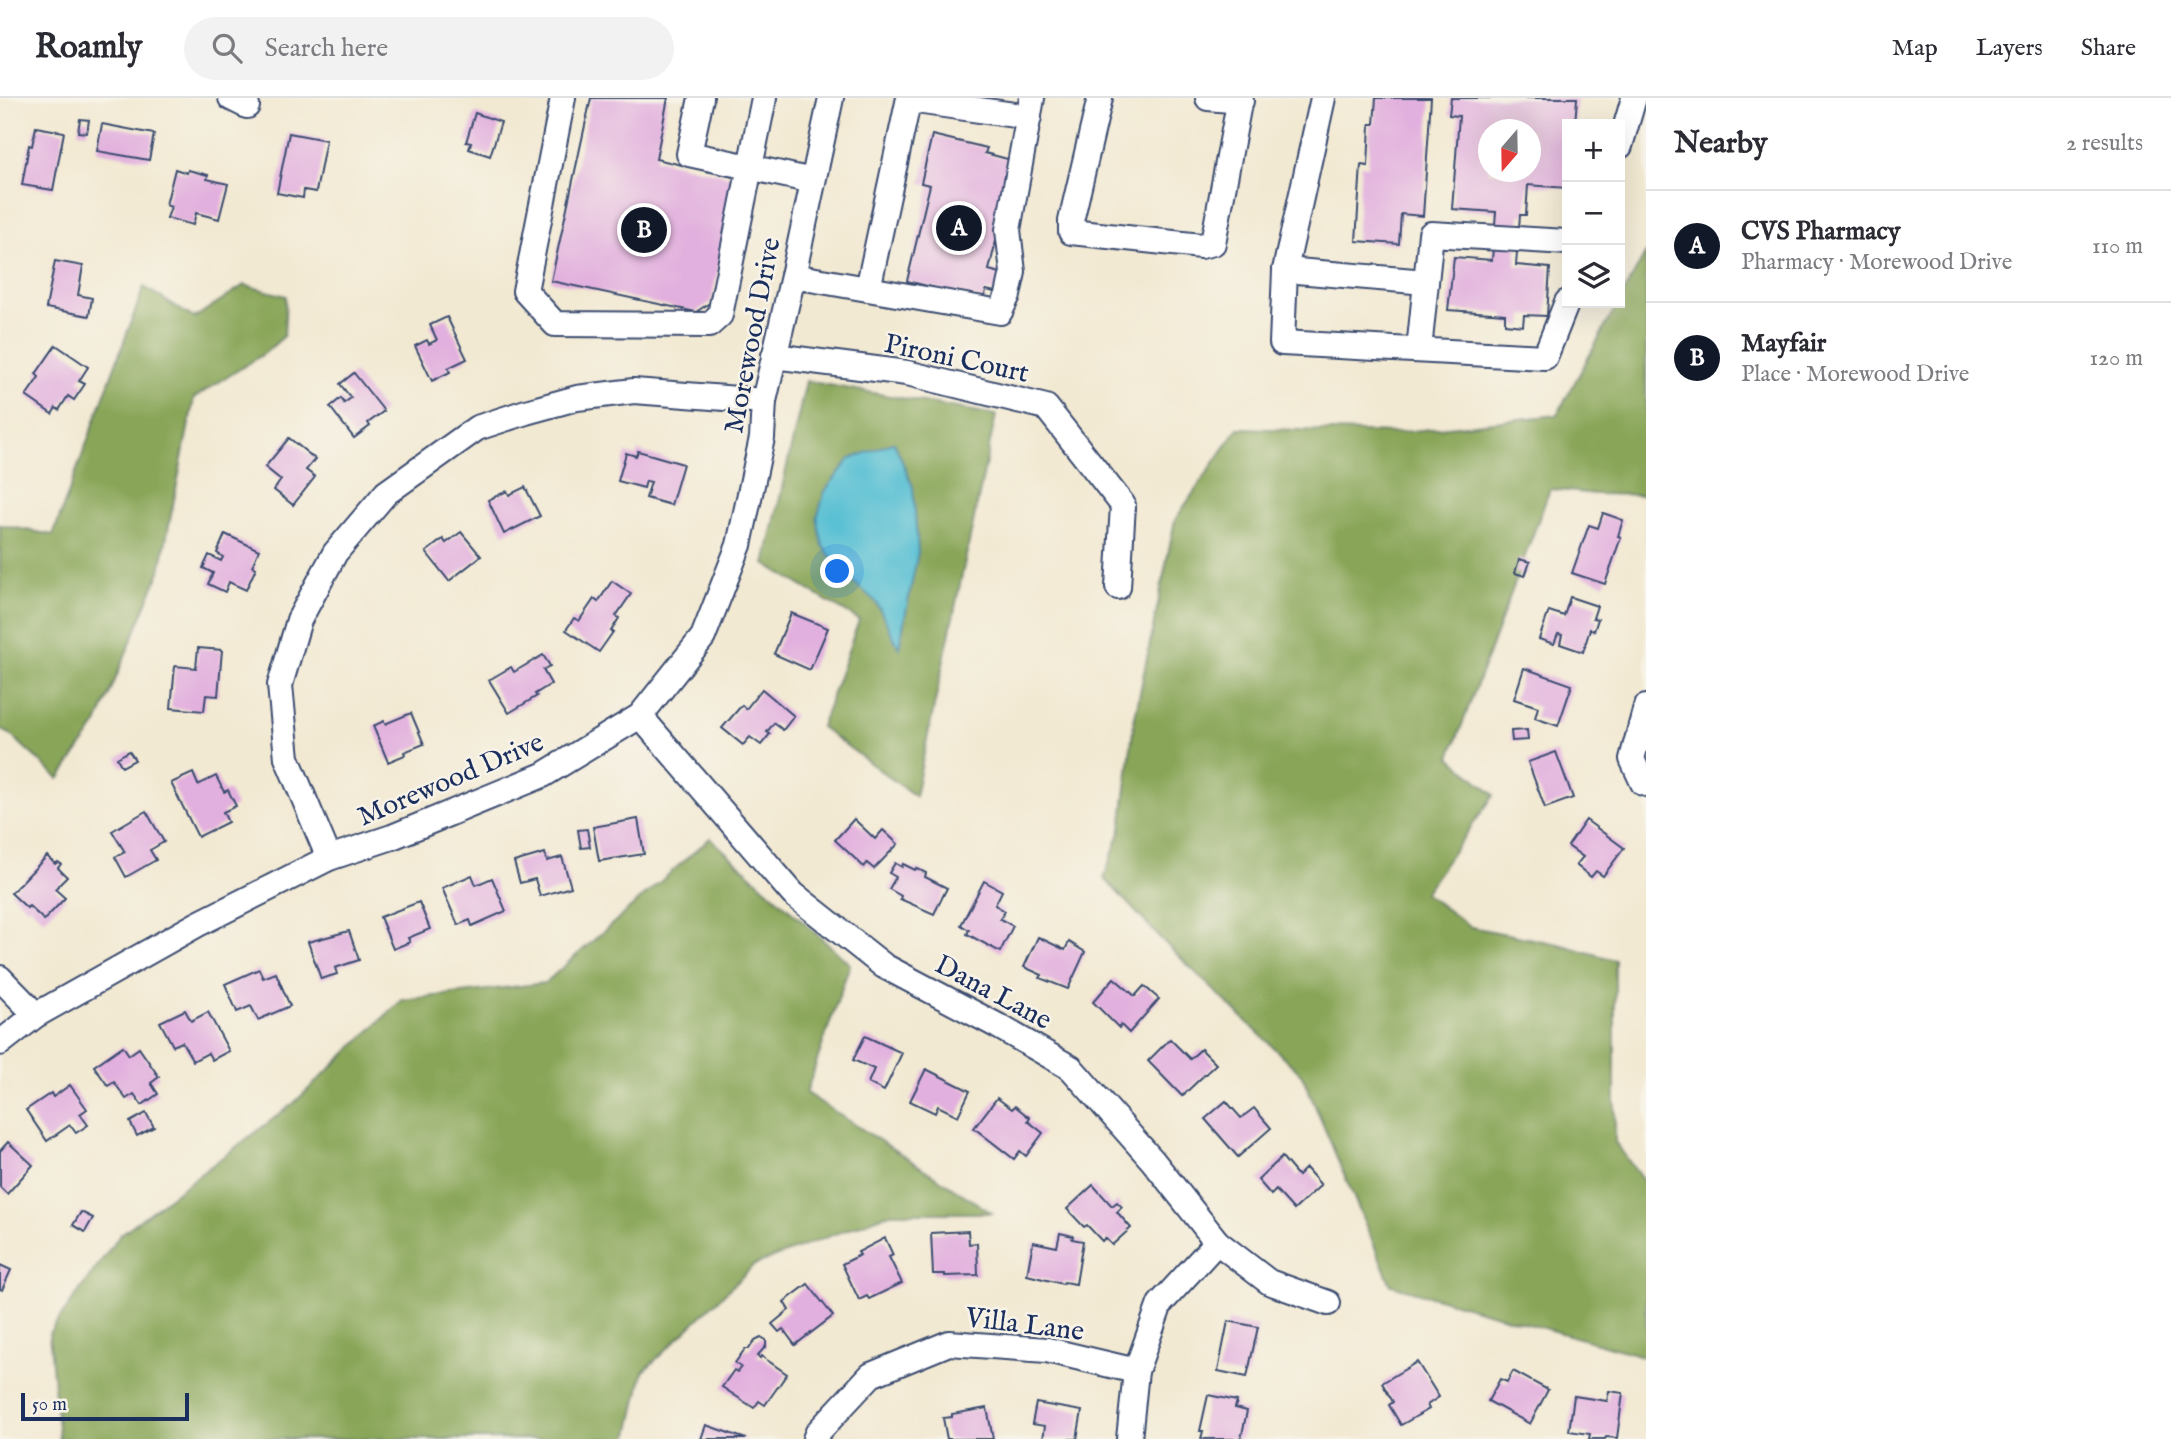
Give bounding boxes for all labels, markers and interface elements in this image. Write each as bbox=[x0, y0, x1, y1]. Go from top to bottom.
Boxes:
search box bbox=[184, 17, 674, 80]
text: Roamly bbox=[35, 27, 142, 69]
icon: search bbox=[208, 29, 246, 67]
text: Search here bbox=[264, 32, 388, 65]
text: Map bbox=[1892, 33, 1938, 64]
text: Layers bbox=[1976, 33, 2043, 64]
text: Share bbox=[2081, 33, 2136, 64]
north arrow bbox=[1478, 119, 1541, 182]
map controls bbox=[1562, 119, 1625, 308]
button: + bbox=[1562, 119, 1625, 182]
text: Nearby bbox=[1674, 125, 1767, 163]
text: 2 results bbox=[2066, 129, 2143, 158]
button: − bbox=[1562, 182, 1625, 245]
pin: A bbox=[936, 202, 982, 254]
pin: B bbox=[621, 204, 667, 256]
text: CVS Pharmacy bbox=[1741, 215, 1901, 248]
text: A bbox=[1689, 232, 1705, 261]
text: 110 m bbox=[2092, 232, 2143, 261]
street label: Morewood Drive bbox=[717, 234, 790, 436]
button: layers bbox=[1562, 245, 1625, 308]
text: Pharmacy · Morewood Drive bbox=[1741, 248, 2012, 277]
street label: Pironi Court bbox=[881, 327, 1032, 392]
text: Mayfair bbox=[1741, 327, 1826, 360]
text: B bbox=[1689, 344, 1705, 373]
text: 120 m bbox=[2090, 344, 2143, 373]
text: Place · Morewood Drive bbox=[1741, 360, 1969, 389]
your location bbox=[820, 554, 854, 588]
street label: Morewood Drive bbox=[353, 725, 549, 835]
street label: Dana Lane bbox=[928, 948, 1057, 1039]
street label: Villa Lane bbox=[962, 1301, 1086, 1350]
scale bar bbox=[21, 1390, 189, 1422]
text: 50 m bbox=[32, 1393, 67, 1417]

